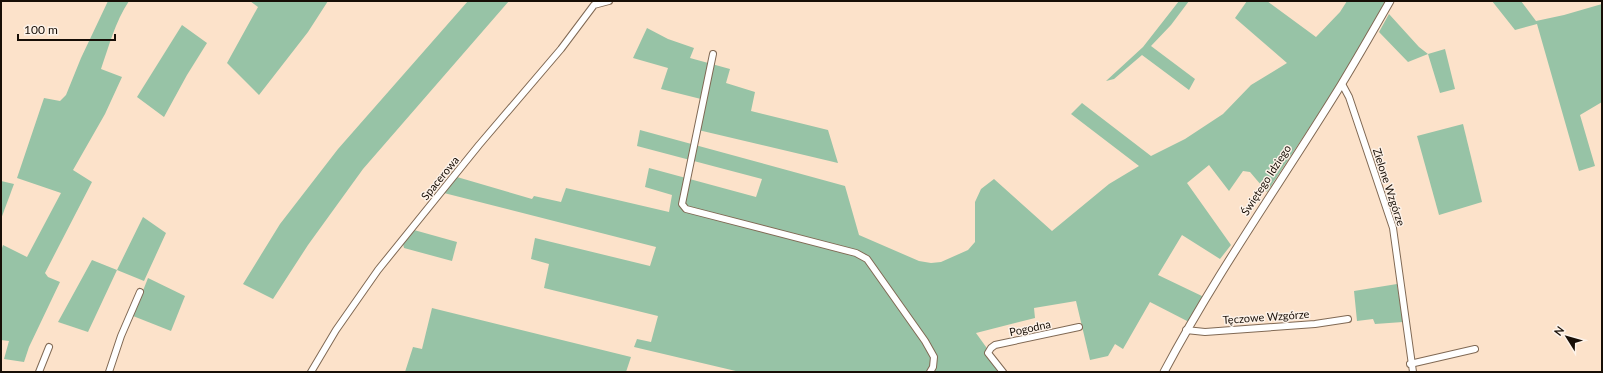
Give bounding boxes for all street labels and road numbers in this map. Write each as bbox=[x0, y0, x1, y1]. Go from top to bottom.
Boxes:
street label: Świętego Idziego bbox=[1238, 142, 1293, 217]
street label: Zielone Wzgórze bbox=[1371, 146, 1408, 228]
street label: Spacerowa bbox=[418, 153, 461, 202]
street label: Tęczowe Wzgórze bbox=[1222, 307, 1310, 326]
street label: Pogodna bbox=[1008, 317, 1052, 338]

